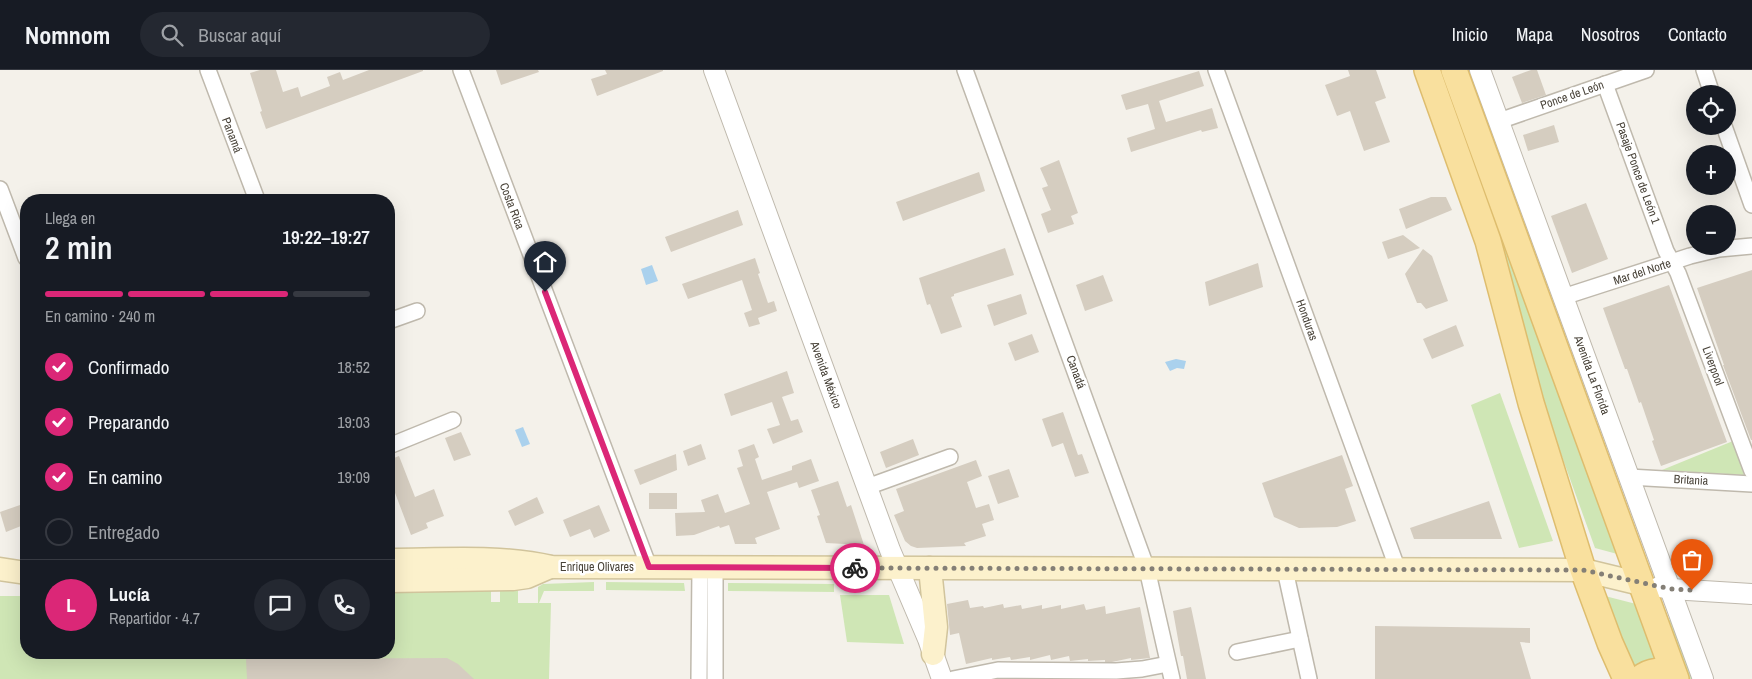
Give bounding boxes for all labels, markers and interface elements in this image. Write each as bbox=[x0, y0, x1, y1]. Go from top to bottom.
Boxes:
search box bbox=[140, 12, 490, 57]
text: Nomnom bbox=[25, 19, 110, 51]
icon: search bbox=[158, 21, 186, 49]
text: Buscar aquí bbox=[198, 22, 281, 48]
text: Inicio bbox=[1452, 22, 1488, 47]
text: Mapa bbox=[1516, 22, 1553, 47]
text: Nosotros bbox=[1581, 22, 1640, 47]
text: Contacto bbox=[1668, 22, 1727, 47]
street label: Ponce de León bbox=[1538, 77, 1606, 113]
map controls bbox=[1686, 85, 1736, 255]
button: locate bbox=[1686, 85, 1736, 135]
street label: Panamá bbox=[218, 115, 246, 155]
street label: Pasaje Ponce de León 1 bbox=[1612, 120, 1664, 227]
button: + bbox=[1686, 145, 1736, 195]
street label: Costa Rica bbox=[496, 180, 528, 232]
button: − bbox=[1686, 205, 1736, 255]
text: Llega en bbox=[45, 207, 95, 229]
text: 19:22–19:27 bbox=[282, 224, 370, 250]
text: 2 min bbox=[45, 226, 113, 269]
pin bbox=[524, 241, 566, 292]
icon: home bbox=[531, 248, 559, 276]
street label: Mar del Norte bbox=[1611, 255, 1673, 289]
street label: Honduras bbox=[1292, 297, 1322, 343]
text: En camino · 240 m bbox=[45, 305, 155, 327]
street label: Avenida La Florida bbox=[1570, 332, 1614, 417]
street label: Avenida México bbox=[806, 338, 846, 411]
street label: Liverpool bbox=[1699, 344, 1727, 388]
icon: check bbox=[45, 353, 73, 381]
street label: Canadá bbox=[1063, 353, 1090, 391]
text: Confirmado bbox=[88, 354, 169, 380]
text: 18:52 bbox=[337, 356, 370, 378]
icon: check bbox=[45, 408, 73, 436]
text: Preparando bbox=[88, 409, 169, 435]
text: 19:03 bbox=[337, 411, 370, 433]
icon: check bbox=[45, 463, 73, 491]
text: En camino bbox=[88, 464, 162, 490]
text: 19:09 bbox=[337, 466, 370, 488]
street label: Britania bbox=[1673, 471, 1709, 489]
text: Entregado bbox=[88, 519, 160, 545]
pin bbox=[1671, 539, 1713, 590]
courier bbox=[830, 543, 880, 593]
icon: bag bbox=[1678, 546, 1706, 574]
icon: bike bbox=[841, 554, 869, 582]
street label: Enrique Olivares bbox=[560, 559, 634, 575]
button: chat bbox=[254, 579, 306, 631]
button: phone bbox=[318, 579, 370, 631]
text: Lucía bbox=[109, 581, 150, 607]
text: L bbox=[66, 592, 76, 618]
text: Repartidor · 4.7 bbox=[109, 607, 200, 629]

